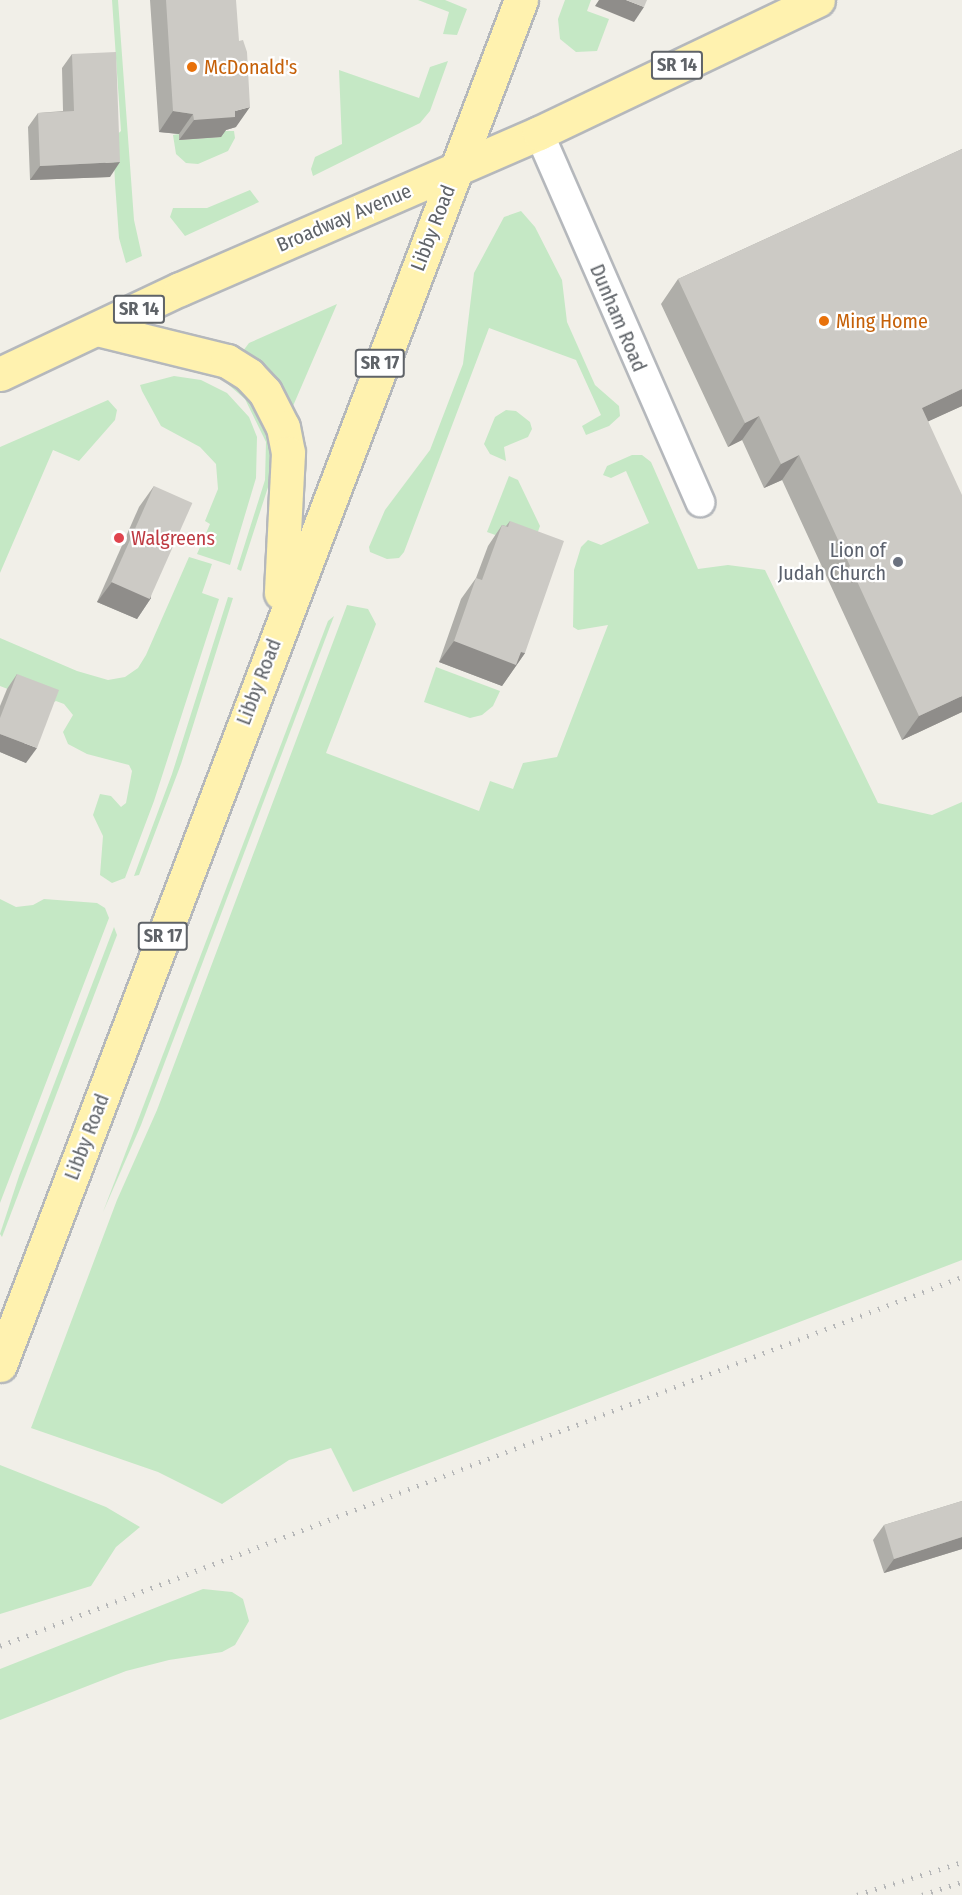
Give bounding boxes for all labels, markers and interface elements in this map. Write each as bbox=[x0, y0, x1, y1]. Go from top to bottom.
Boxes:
road number: SR 14 bbox=[650, 50, 704, 80]
place label: McDonald's bbox=[204, 55, 297, 79]
marker: McDonald's bbox=[185, 60, 199, 74]
street label: Broadway Avenue bbox=[273, 179, 415, 257]
street label: Libby Road bbox=[406, 182, 460, 274]
street label: Dunham Road bbox=[585, 261, 651, 375]
road number: SR 14 bbox=[112, 294, 166, 324]
place label: Ming Home bbox=[836, 309, 928, 333]
marker: Ming Home bbox=[817, 314, 831, 328]
road number: SR 17 bbox=[354, 348, 406, 378]
place label: Walgreens bbox=[131, 526, 215, 550]
marker: Walgreens bbox=[112, 531, 126, 545]
place label: Lion of Judah Church bbox=[778, 538, 886, 585]
marker: Lion of Judah Church bbox=[891, 555, 905, 569]
street label: Libby Road bbox=[232, 636, 286, 728]
road number: SR 17 bbox=[138, 921, 188, 951]
street label: Libby Road bbox=[60, 1091, 114, 1183]

